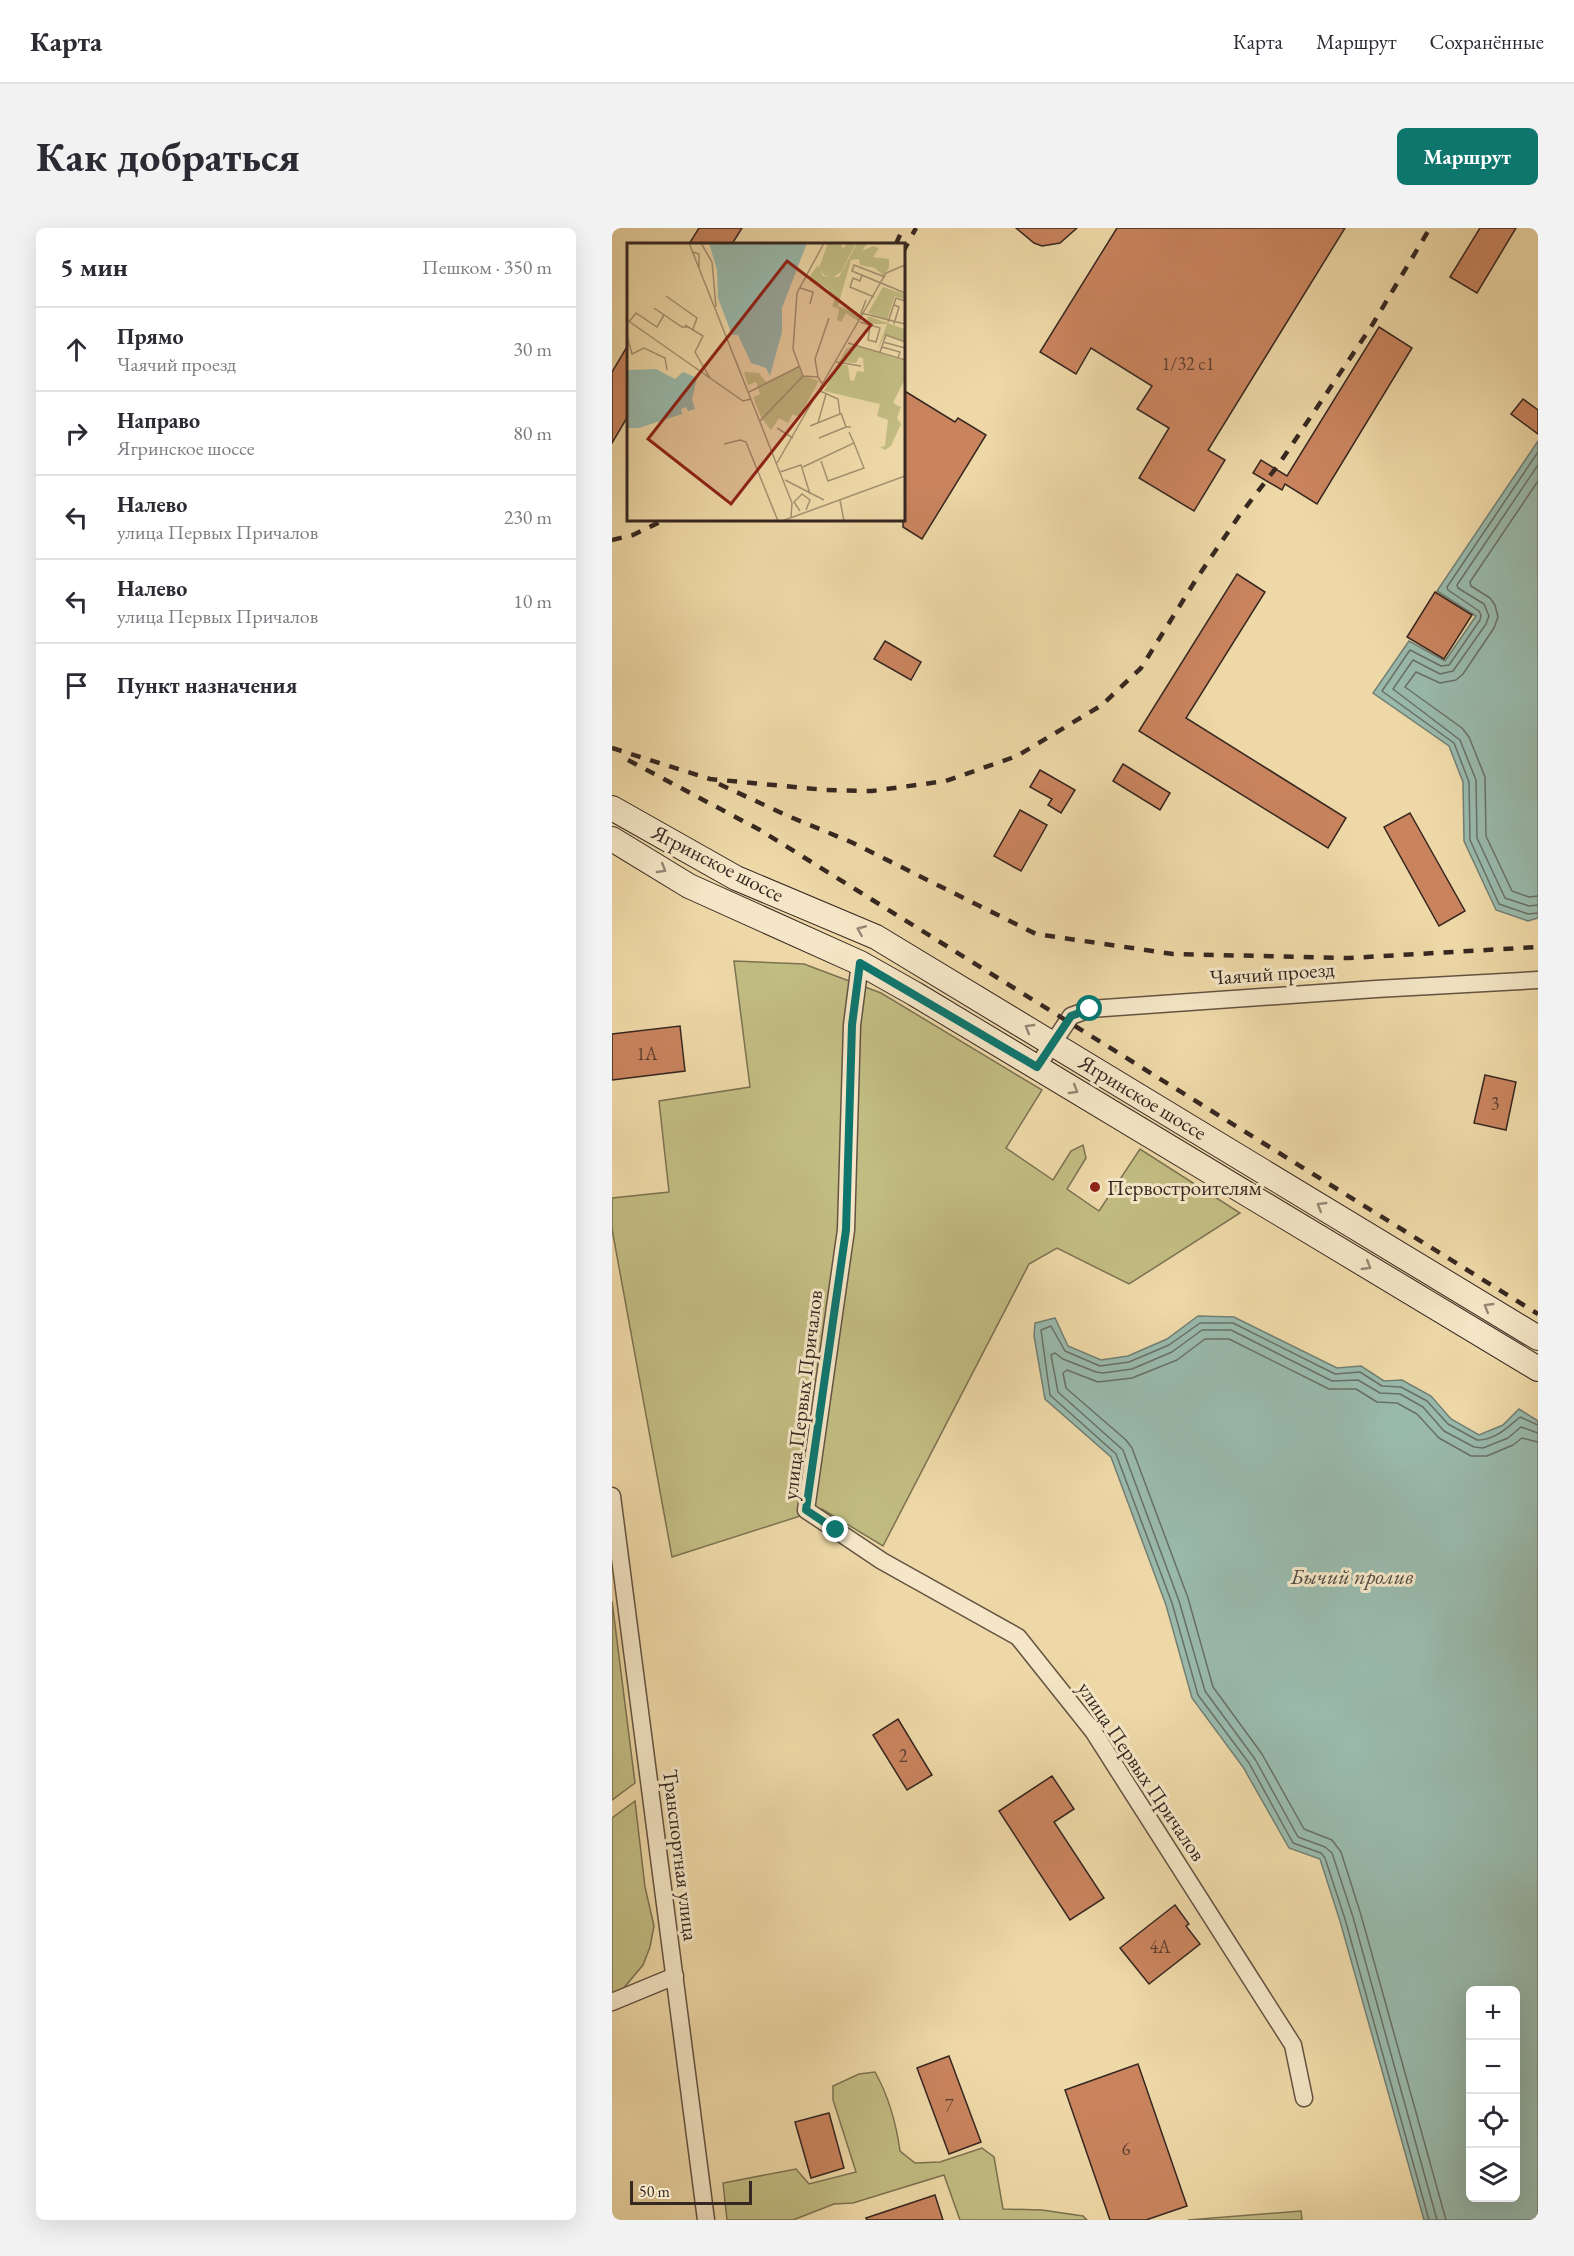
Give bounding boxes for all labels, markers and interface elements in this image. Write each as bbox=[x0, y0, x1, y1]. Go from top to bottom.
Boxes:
text: Карта bbox=[30, 23, 102, 59]
text: Карта bbox=[1233, 28, 1283, 55]
text: Маршрут bbox=[1316, 28, 1397, 55]
text: Сохранённые bbox=[1430, 28, 1544, 55]
button: Маршрут bbox=[1397, 128, 1538, 185]
text: Как добраться bbox=[36, 129, 300, 184]
inset map bbox=[627, 243, 904, 520]
text: 5 мин bbox=[60, 250, 128, 284]
text: Пешком · 350 m bbox=[422, 254, 552, 280]
text: Прямо bbox=[117, 322, 184, 351]
icon: ahead bbox=[60, 333, 93, 366]
text: 30 m bbox=[513, 336, 552, 362]
text: Чаячий проезд bbox=[117, 351, 236, 377]
house number: 1/32 с1 bbox=[1162, 352, 1214, 375]
text: Направо bbox=[117, 406, 200, 435]
icon: right bbox=[60, 417, 93, 450]
text: 80 m bbox=[513, 420, 552, 446]
text: Ягринское шоссе bbox=[117, 435, 255, 461]
text: Налево bbox=[117, 490, 187, 519]
icon: left bbox=[60, 501, 93, 534]
text: 230 m bbox=[504, 504, 552, 530]
text: улица Первых Причалов bbox=[117, 519, 318, 545]
text: Налево bbox=[117, 574, 187, 603]
icon: left bbox=[60, 585, 93, 618]
text: 10 m bbox=[513, 588, 552, 614]
text: улица Первых Причалов bbox=[117, 603, 318, 629]
icon: arrive bbox=[60, 669, 93, 702]
text: Пункт назначения bbox=[117, 671, 297, 700]
street label: Ягринское шоссе bbox=[647, 818, 788, 908]
one-way arrow bbox=[656, 862, 666, 874]
one-way arrow bbox=[856, 925, 867, 937]
street label: Чаячий проезд bbox=[1209, 955, 1336, 991]
route start bbox=[1076, 995, 1102, 1021]
one-way arrow bbox=[1025, 1023, 1035, 1035]
house number: 1А bbox=[636, 1042, 658, 1065]
street label: Ягринское шоссе bbox=[1073, 1048, 1212, 1146]
one-way arrow bbox=[1068, 1082, 1078, 1094]
house number: 3 bbox=[1491, 1092, 1499, 1115]
place label: Первостроителям bbox=[1107, 1174, 1262, 1201]
marker: Первостроителям bbox=[1088, 1180, 1102, 1194]
one-way arrow bbox=[1317, 1201, 1327, 1213]
one-way arrow bbox=[1361, 1259, 1371, 1271]
street label: улица Первых Причалов bbox=[776, 1288, 828, 1501]
one-way arrow bbox=[1484, 1303, 1494, 1315]
route end bbox=[822, 1516, 848, 1542]
water label: Бычий пролив bbox=[1289, 1562, 1414, 1591]
street label: улица Первых Причалов bbox=[1072, 1676, 1212, 1866]
house number: 2 bbox=[899, 1744, 908, 1767]
street label: Транспортная улица bbox=[657, 1768, 705, 1943]
house number: 4А bbox=[1149, 1935, 1171, 1958]
map controls bbox=[1466, 1986, 1520, 2202]
button: + bbox=[1466, 1986, 1520, 2040]
button: − bbox=[1466, 2040, 1520, 2094]
house number: 7 bbox=[945, 2094, 954, 2117]
button: locate bbox=[1466, 2094, 1520, 2148]
house number: 6 bbox=[1122, 2137, 1131, 2160]
button: layers bbox=[1466, 2148, 1520, 2202]
scale bar bbox=[630, 2178, 752, 2206]
text: 50 m bbox=[639, 2181, 670, 2202]

